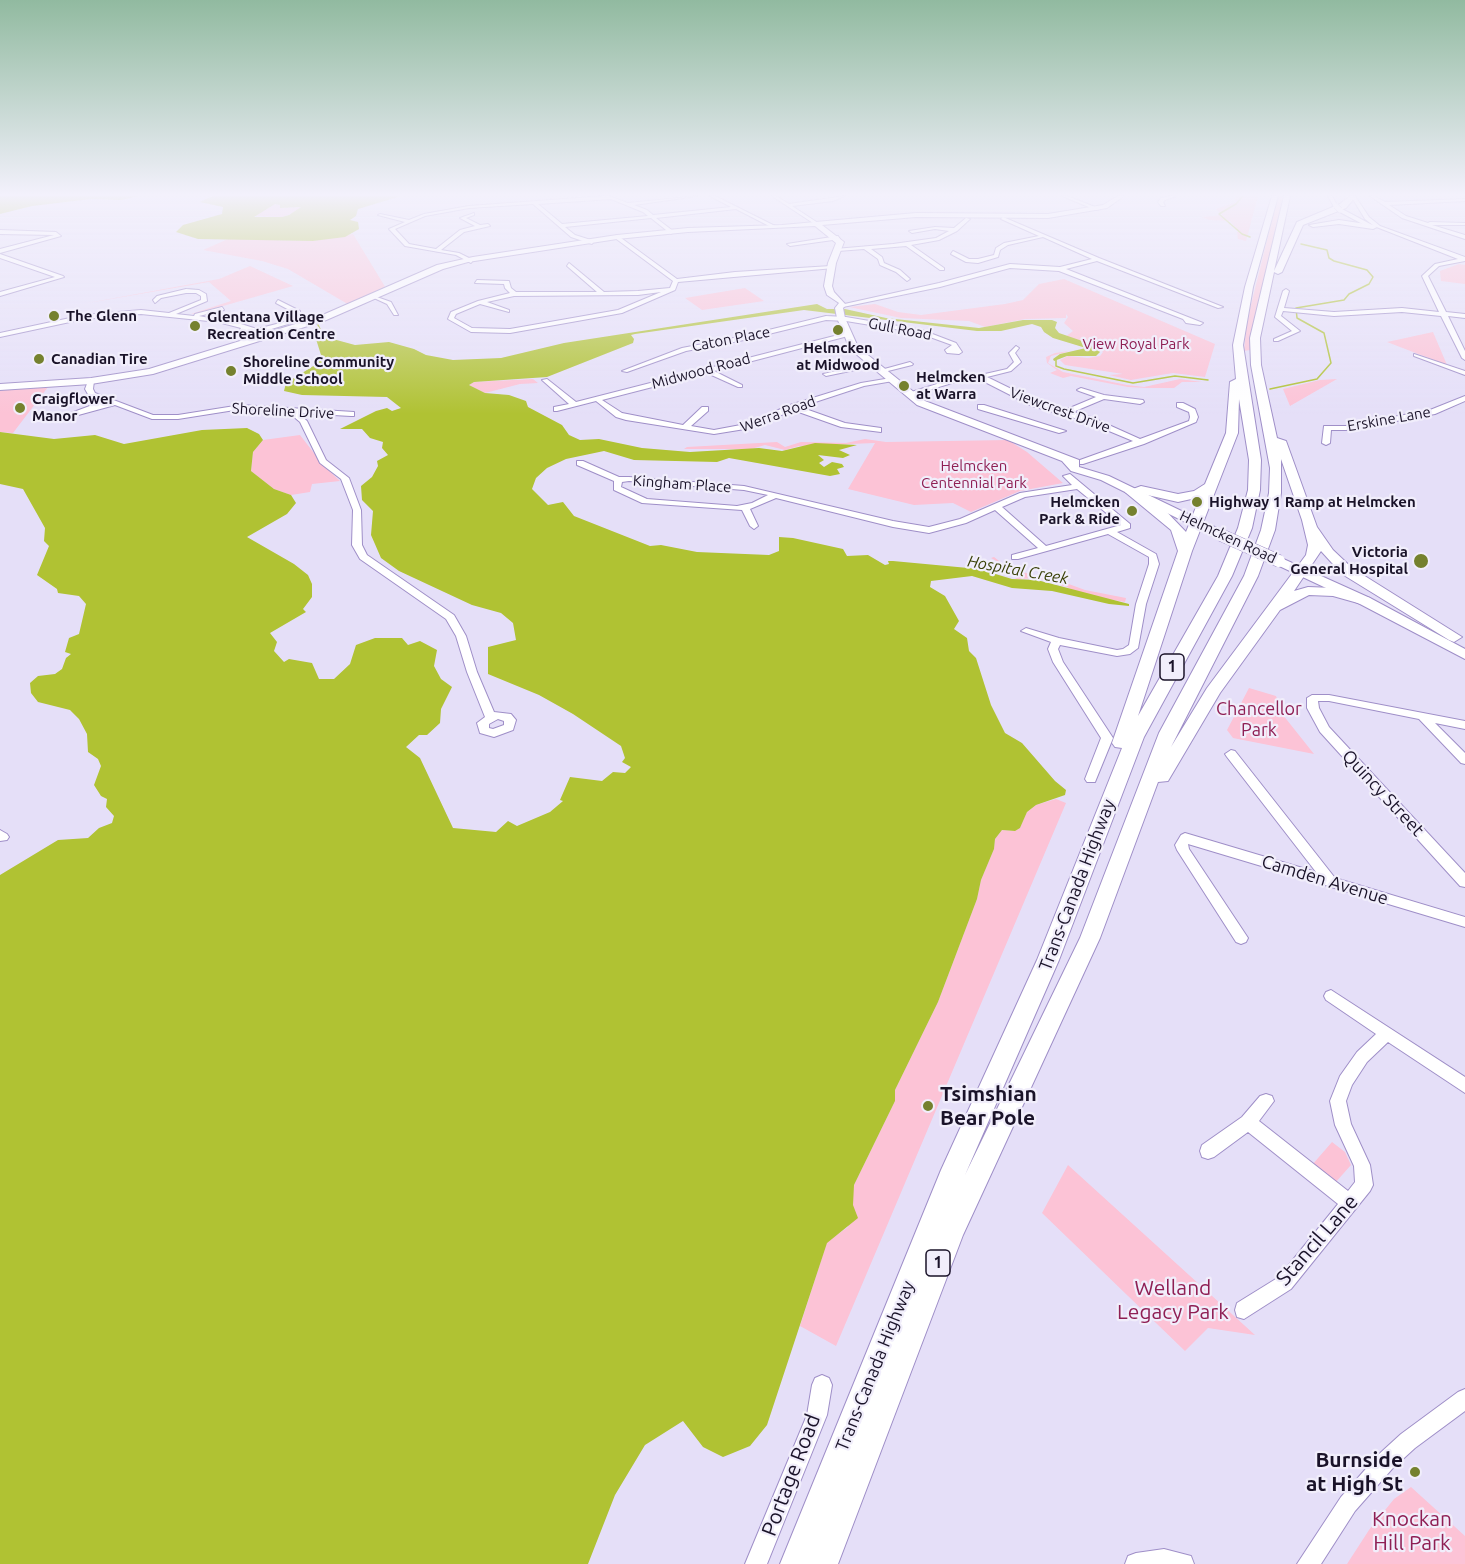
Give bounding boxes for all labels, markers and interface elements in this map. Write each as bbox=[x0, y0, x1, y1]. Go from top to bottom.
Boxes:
place label: The Glenn bbox=[66, 307, 137, 325]
place label: Glentana Village Recreation Centre bbox=[207, 308, 335, 343]
marker: The Glenn bbox=[47, 309, 61, 323]
street label: Gull Road bbox=[867, 314, 933, 344]
marker: Glentana Village Recreation Centre bbox=[188, 319, 202, 333]
street label: Caton Place bbox=[690, 323, 772, 355]
marker: Helmcken at Midwood bbox=[831, 323, 845, 337]
park label: View Royal Park bbox=[1082, 335, 1190, 353]
place label: Helmcken at Midwood bbox=[796, 339, 880, 374]
street label: Midwood Road bbox=[650, 349, 752, 393]
place label: Canadian Tire bbox=[51, 350, 148, 368]
marker: Canadian Tire bbox=[32, 352, 46, 366]
place label: Shoreline Community Middle School bbox=[243, 353, 394, 388]
marker: Shoreline Community Middle School bbox=[224, 364, 238, 378]
place label: Helmcken at Warra bbox=[916, 368, 986, 403]
marker: Helmcken at Warra bbox=[897, 379, 911, 393]
street label: Viewcrest Drive bbox=[1007, 383, 1113, 437]
place label: Craigflower Manor bbox=[32, 390, 115, 425]
street label: Werra Road bbox=[738, 392, 818, 436]
street label: Shoreline Drive bbox=[231, 399, 335, 423]
marker: Craigflower Manor bbox=[13, 401, 27, 415]
street label: Erskine Lane bbox=[1346, 403, 1432, 435]
park label: Helmcken Centennial Park bbox=[921, 457, 1027, 492]
street label: Kingham Place bbox=[632, 472, 732, 496]
place label: Helmcken Park & Ride bbox=[1039, 493, 1120, 528]
place label: Highway 1 Ramp at Helmcken bbox=[1209, 493, 1416, 511]
marker: Highway 1 Ramp at Helmcken bbox=[1190, 495, 1204, 509]
marker: Helmcken Park & Ride bbox=[1125, 504, 1139, 518]
street label: Helmcken Road bbox=[1177, 507, 1279, 567]
place label: Victoria General Hospital bbox=[1290, 543, 1408, 578]
water label: Hospital Creek bbox=[966, 552, 1070, 588]
marker: Victoria General Hospital bbox=[1412, 552, 1430, 570]
road number: 1 bbox=[1160, 654, 1184, 680]
park label: Chancellor Park bbox=[1216, 698, 1302, 740]
street label: Quincy Street bbox=[1337, 745, 1429, 841]
street label: Trans-Canada Highway bbox=[1034, 796, 1120, 974]
street label: Camden Avenue bbox=[1259, 850, 1391, 910]
place label: Tsimshian Bear Pole bbox=[940, 1081, 1037, 1131]
marker: Tsimshian Bear Pole bbox=[921, 1099, 935, 1113]
street label: Stancil Lane bbox=[1271, 1189, 1363, 1291]
road number: 1 bbox=[926, 1250, 950, 1276]
park label: Welland Legacy Park bbox=[1117, 1275, 1229, 1325]
street label: Trans-Canada Highway bbox=[831, 1278, 919, 1454]
street label: Portage Road bbox=[756, 1411, 826, 1539]
place label: Burnside at High St bbox=[1306, 1447, 1403, 1497]
marker: Burnside at High St bbox=[1408, 1465, 1422, 1479]
park label: Knockan Hill Park bbox=[1372, 1506, 1452, 1556]

